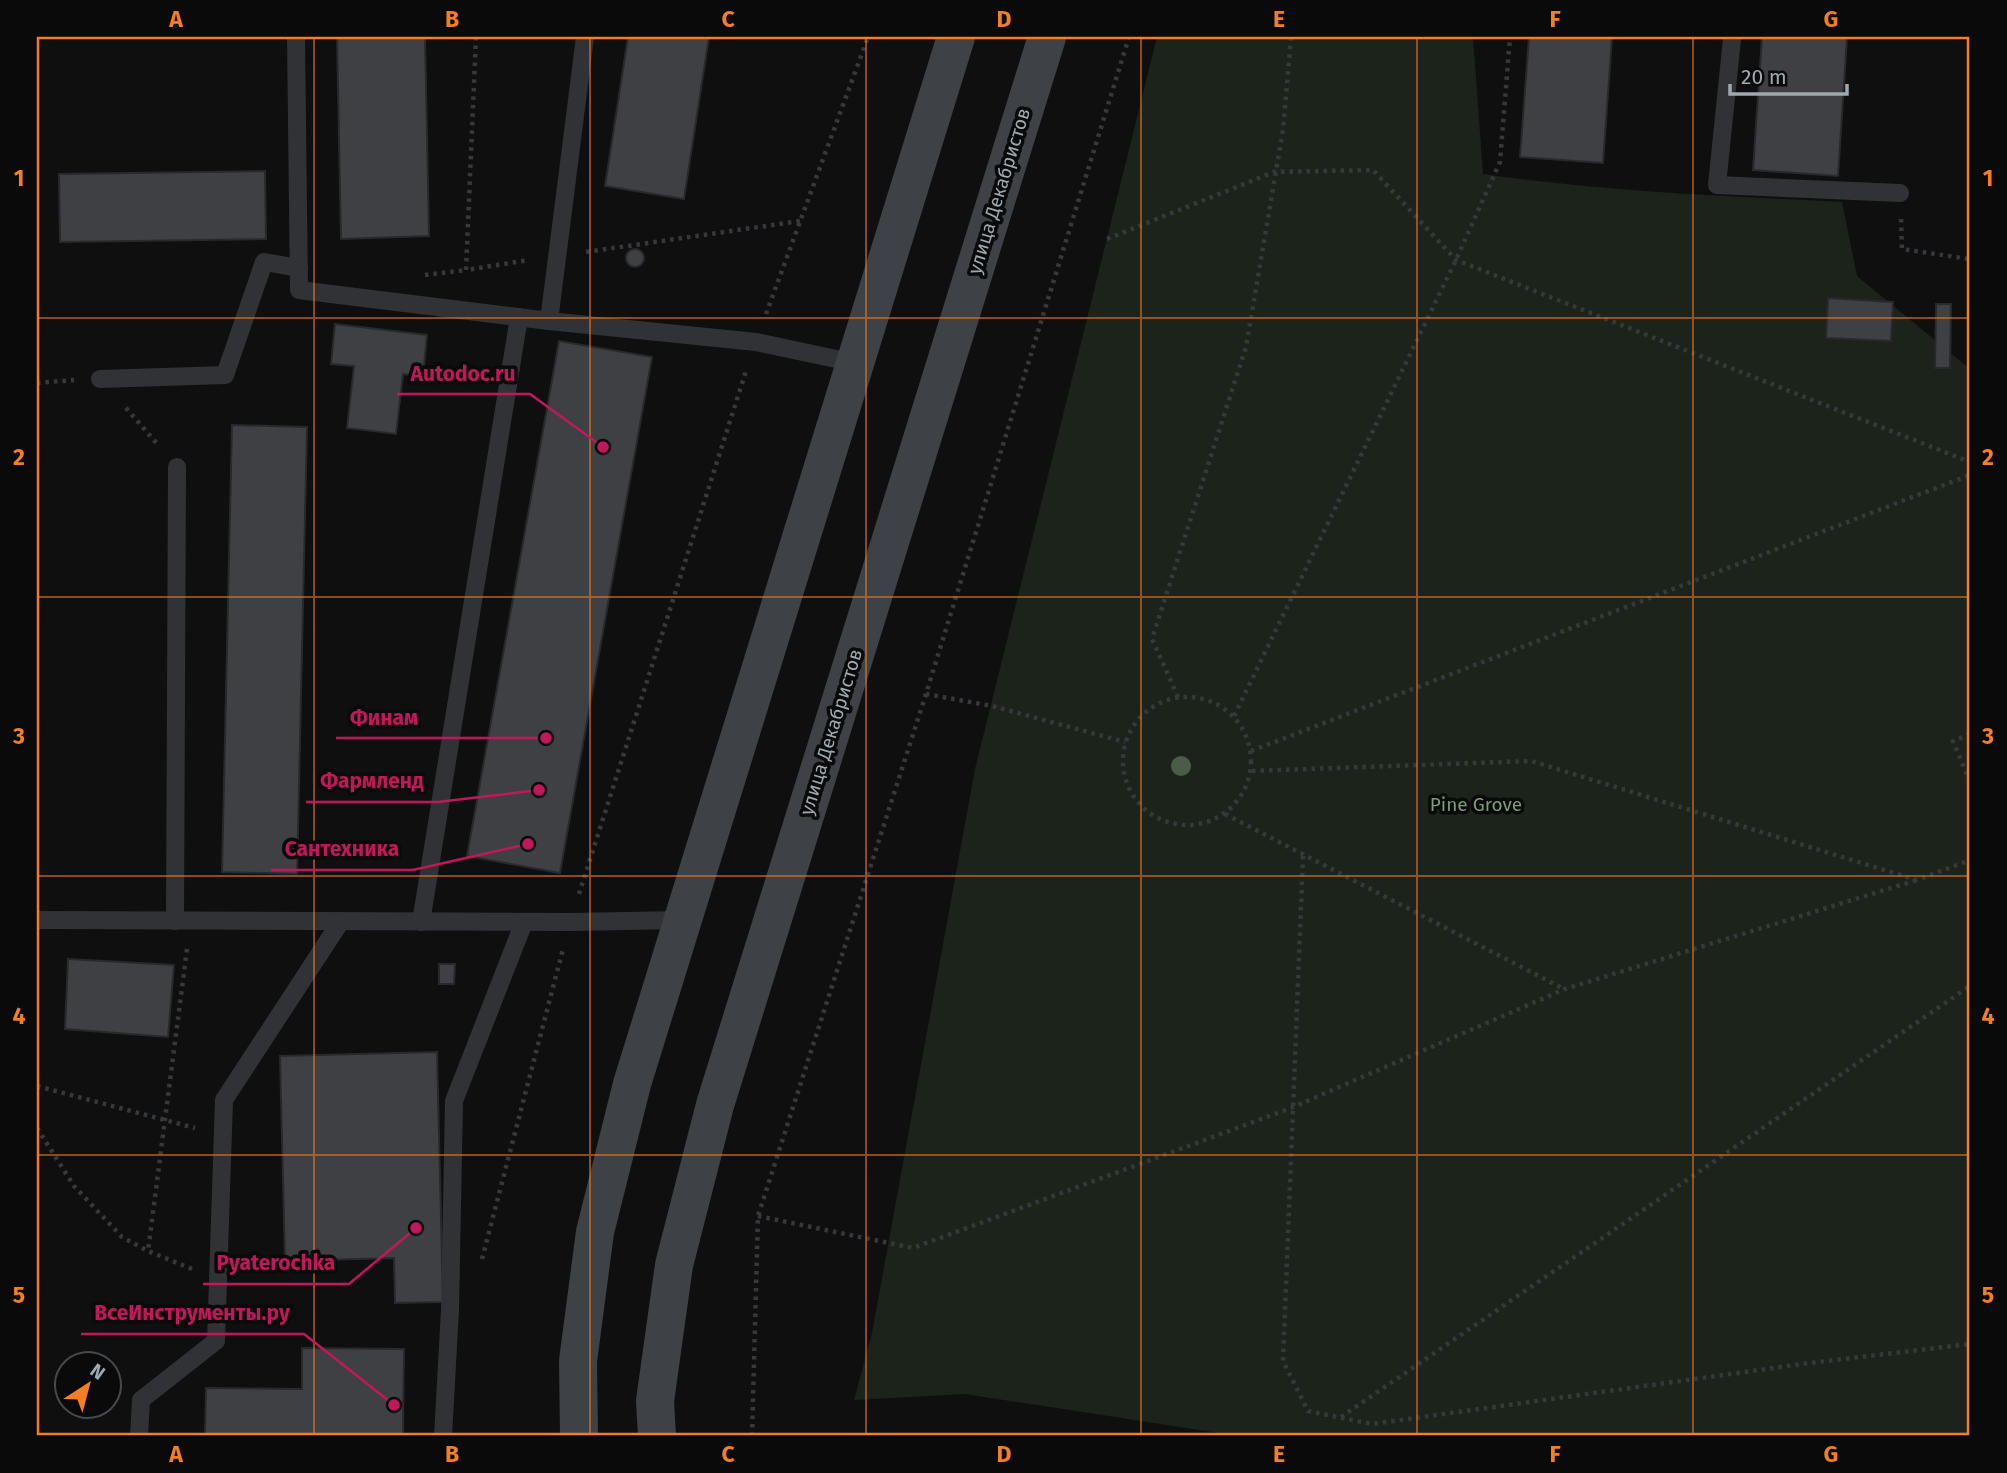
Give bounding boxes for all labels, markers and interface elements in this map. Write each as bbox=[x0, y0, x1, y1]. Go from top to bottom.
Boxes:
text: A bbox=[168, 5, 183, 33]
text: B bbox=[445, 5, 459, 33]
text: C bbox=[721, 5, 735, 33]
text: D bbox=[997, 5, 1012, 33]
text: E bbox=[1273, 5, 1285, 33]
text: F bbox=[1549, 5, 1561, 33]
text: G bbox=[1824, 5, 1838, 33]
scale bar bbox=[1730, 52, 1848, 96]
text: 20 m bbox=[1741, 64, 1787, 90]
street label: улица Декабристов bbox=[963, 105, 1035, 277]
text: 1 bbox=[14, 164, 24, 192]
text: 1 bbox=[1983, 164, 1993, 192]
callout: Autodoc.ru bbox=[397, 352, 530, 394]
text: Autodoc.ru bbox=[410, 361, 516, 387]
text: 2 bbox=[13, 443, 25, 471]
text: 2 bbox=[1982, 443, 1994, 471]
street label: улица Декабристов bbox=[795, 646, 867, 818]
callout: Финам bbox=[336, 696, 432, 738]
text: Финам bbox=[350, 705, 418, 731]
text: 3 bbox=[12, 722, 25, 750]
text: 3 bbox=[1981, 722, 1994, 750]
callout: Фармленд bbox=[306, 760, 438, 802]
text: Фармленд bbox=[320, 768, 424, 794]
park label: Pine Grove bbox=[1430, 793, 1522, 816]
callout: Сантехника bbox=[271, 828, 413, 870]
text: Сантехника bbox=[285, 836, 399, 862]
text: 4 bbox=[13, 1002, 26, 1030]
text: 4 bbox=[1982, 1002, 1995, 1030]
callout: Pyaterochka bbox=[203, 1242, 349, 1284]
text: Pyaterochka bbox=[217, 1250, 335, 1276]
text: 5 bbox=[13, 1281, 25, 1309]
text: 5 bbox=[1982, 1281, 1994, 1309]
callout: ВсеИнструменты.ру bbox=[81, 1292, 304, 1334]
text: ВсеИнструменты.ру bbox=[94, 1300, 290, 1326]
north arrow bbox=[52, 1350, 122, 1420]
text: N bbox=[86, 1359, 110, 1385]
text: A bbox=[168, 1440, 183, 1468]
text: B bbox=[445, 1440, 459, 1468]
text: C bbox=[721, 1440, 735, 1468]
text: D bbox=[997, 1440, 1012, 1468]
text: E bbox=[1273, 1440, 1285, 1468]
text: F bbox=[1549, 1440, 1561, 1468]
text: G bbox=[1824, 1440, 1838, 1468]

